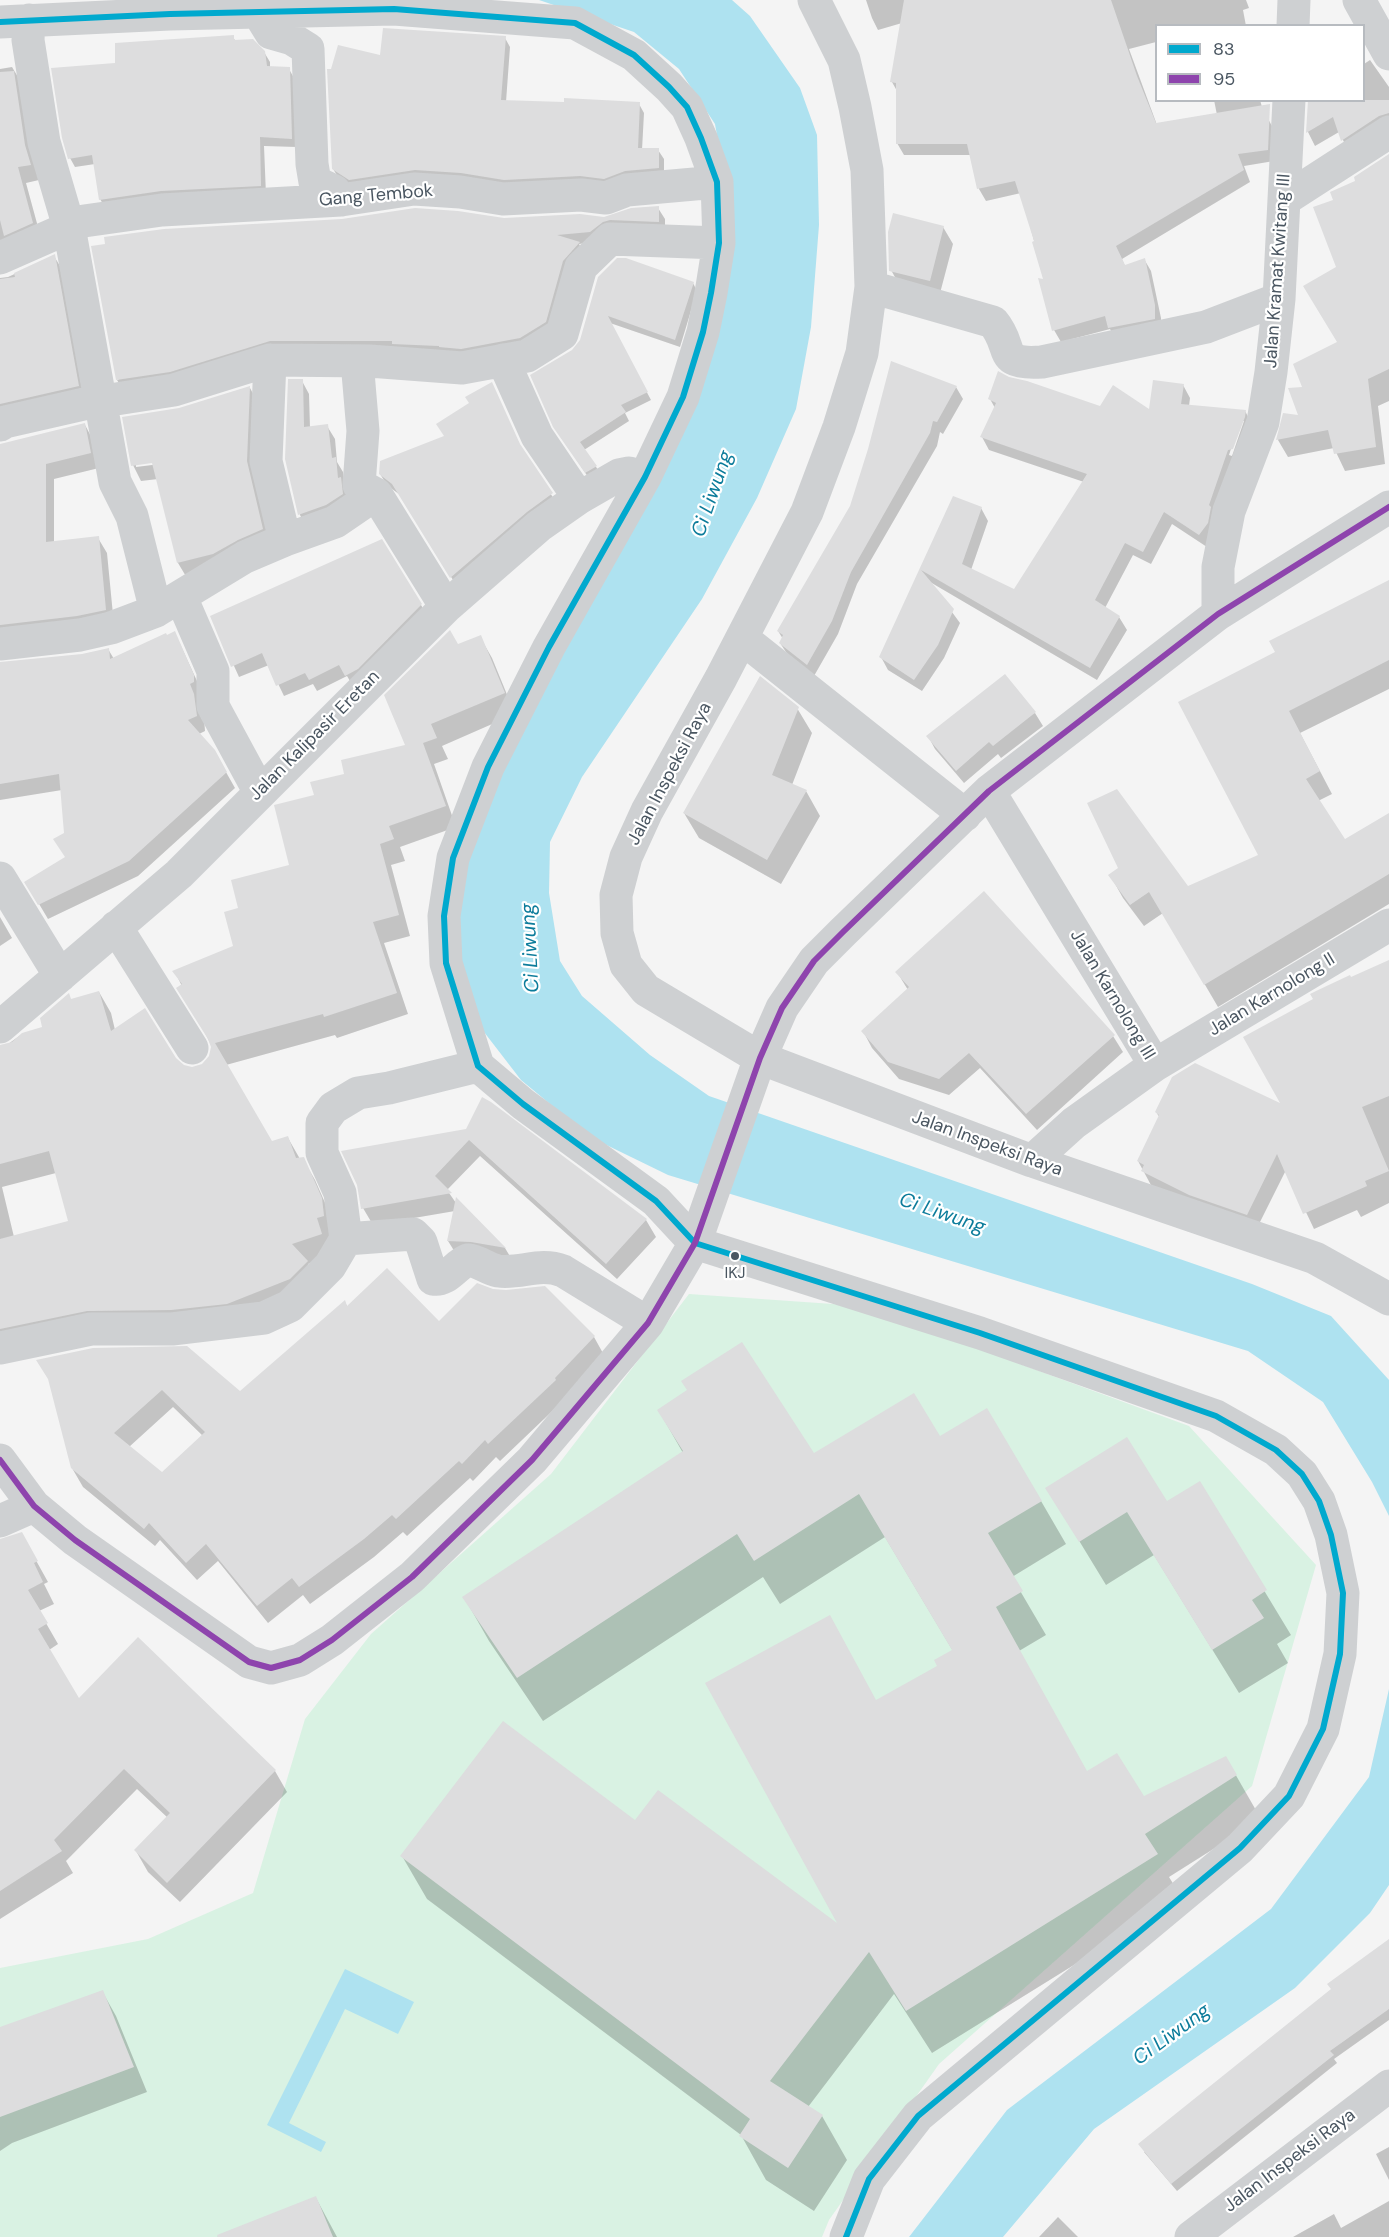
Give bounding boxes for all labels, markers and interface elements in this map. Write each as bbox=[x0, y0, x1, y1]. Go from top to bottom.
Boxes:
legend bbox=[1155, 24, 1365, 102]
text: 83 bbox=[1213, 37, 1235, 61]
text: 95 bbox=[1213, 67, 1235, 91]
street label: Jalan Kramat Kwitang III bbox=[1260, 173, 1296, 369]
street label: Gang Tembok bbox=[318, 180, 434, 212]
water label: Ci Liwung bbox=[687, 448, 739, 540]
street label: Jalan Kalipasir Eretan bbox=[245, 666, 385, 806]
street label: Jalan Inspeksi Raya bbox=[623, 699, 717, 849]
water label: Ci Liwung bbox=[517, 903, 545, 993]
street label: Jalan Karnolong III bbox=[1065, 926, 1159, 1064]
street label: Jalan Karnolong II bbox=[1205, 949, 1339, 1041]
street label: Jalan Inspeksi Raya bbox=[909, 1107, 1065, 1181]
water label: Ci Liwung bbox=[896, 1188, 988, 1240]
marker: IKJ bbox=[729, 1250, 741, 1262]
place label: IKJ bbox=[724, 1264, 746, 1284]
water label: Ci Liwung bbox=[1129, 1999, 1215, 2071]
street label: Jalan Inspeksi Raya bbox=[1220, 2105, 1360, 2217]

